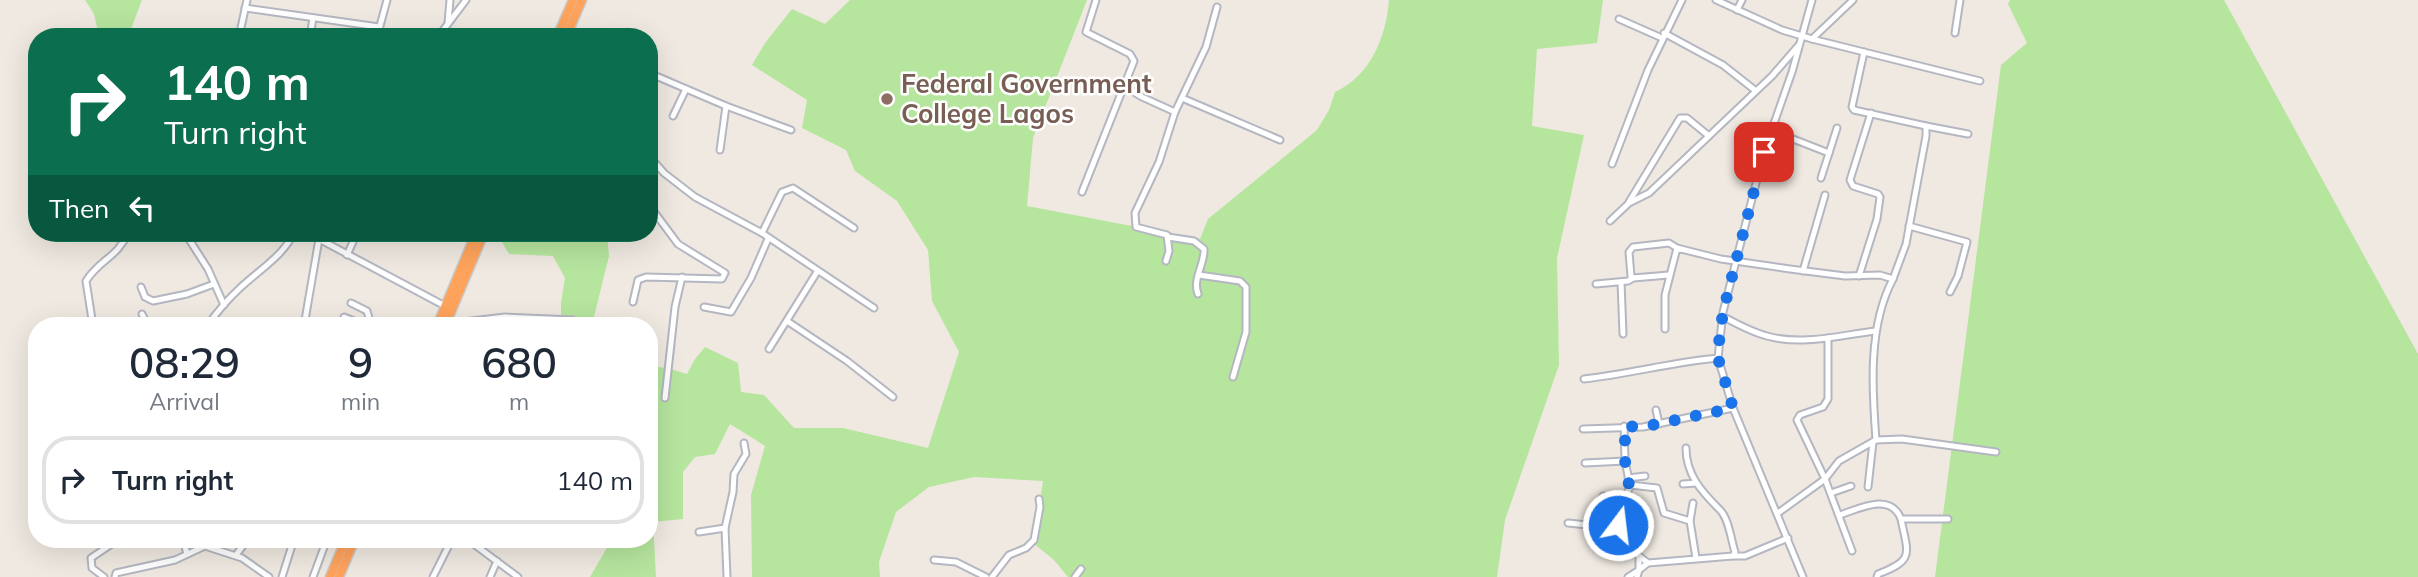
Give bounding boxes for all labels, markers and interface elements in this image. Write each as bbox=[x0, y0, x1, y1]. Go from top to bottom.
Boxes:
text: 140 m bbox=[164, 51, 310, 112]
icon: right bbox=[49, 56, 140, 147]
place label: Federal Government College Lagos bbox=[901, 67, 1152, 130]
marker: Federal Government College Lagos bbox=[879, 91, 895, 107]
text: Turn right bbox=[164, 112, 307, 152]
pin bbox=[1734, 122, 1794, 182]
icon: arrive bbox=[1745, 133, 1783, 171]
icon: left bbox=[123, 189, 161, 227]
text: Then bbox=[49, 192, 109, 225]
text: 08:29 bbox=[129, 336, 240, 389]
text: 9 bbox=[348, 336, 373, 389]
text: 680 bbox=[481, 336, 557, 389]
text: Arrival bbox=[149, 387, 220, 416]
text: min bbox=[341, 387, 380, 416]
text: m bbox=[509, 387, 529, 416]
icon: right bbox=[53, 461, 91, 499]
text: Turn right bbox=[112, 464, 233, 497]
text: 140 m bbox=[557, 464, 633, 497]
position arrow bbox=[1581, 488, 1655, 562]

